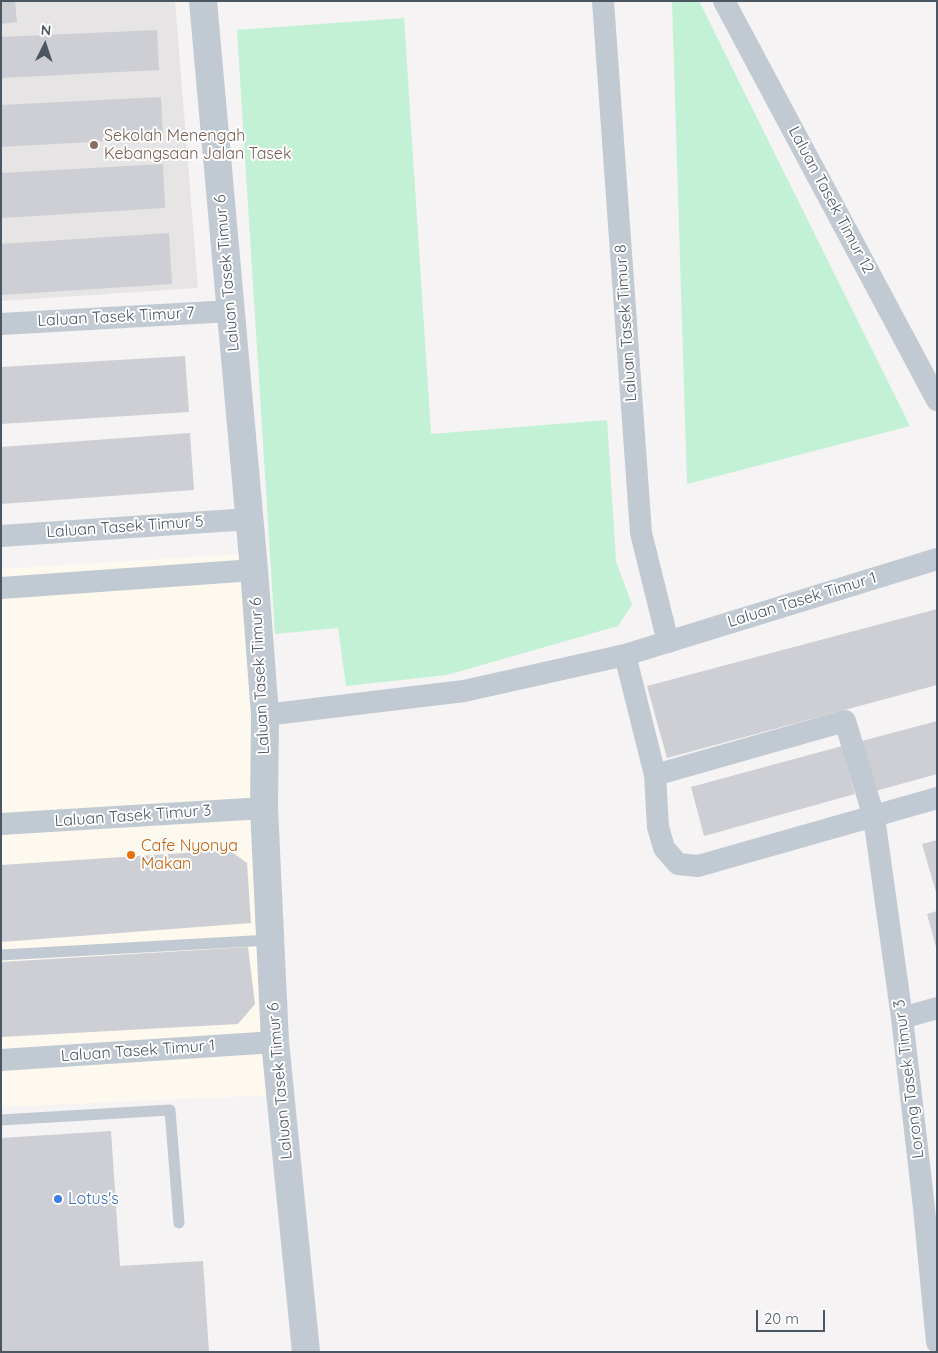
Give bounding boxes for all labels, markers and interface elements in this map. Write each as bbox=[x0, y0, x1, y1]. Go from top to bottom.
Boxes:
north arrow bbox=[20, 20, 70, 70]
text: N bbox=[40, 21, 52, 39]
street label: Laluan Tasek Timur 12 bbox=[784, 123, 878, 277]
place label: Sekolah Menengah Kebangsaan Jalan Tasek bbox=[104, 126, 291, 164]
marker: Sekolah Menengah Kebangsaan Jalan Tasek bbox=[88, 139, 100, 151]
street label: Laluan Tasek Timur 6 bbox=[211, 194, 243, 352]
street label: Laluan Tasek Timur 8 bbox=[611, 244, 641, 402]
street label: Laluan Tasek Timur 7 bbox=[37, 303, 195, 331]
street label: Laluan Tasek Timur 5 bbox=[46, 512, 204, 542]
street label: Laluan Tasek Timur 1 bbox=[725, 568, 879, 632]
street label: Laluan Tasek Timur 6 bbox=[246, 597, 274, 755]
street label: Laluan Tasek Timur 3 bbox=[54, 801, 212, 831]
place label: Cafe Nyonya Makan bbox=[141, 836, 238, 874]
marker: Cafe Nyonya Makan bbox=[125, 849, 137, 861]
street label: Lorong Tasek Timur 3 bbox=[890, 998, 928, 1160]
street label: Laluan Tasek Timur 6 bbox=[264, 1002, 296, 1160]
street label: Laluan Tasek Timur 1 bbox=[60, 1036, 216, 1066]
place label: Lotus's bbox=[68, 1189, 119, 1209]
marker: Lotus's bbox=[52, 1193, 64, 1205]
scale bar bbox=[758, 1300, 827, 1332]
text: 20 m bbox=[764, 1309, 799, 1328]

